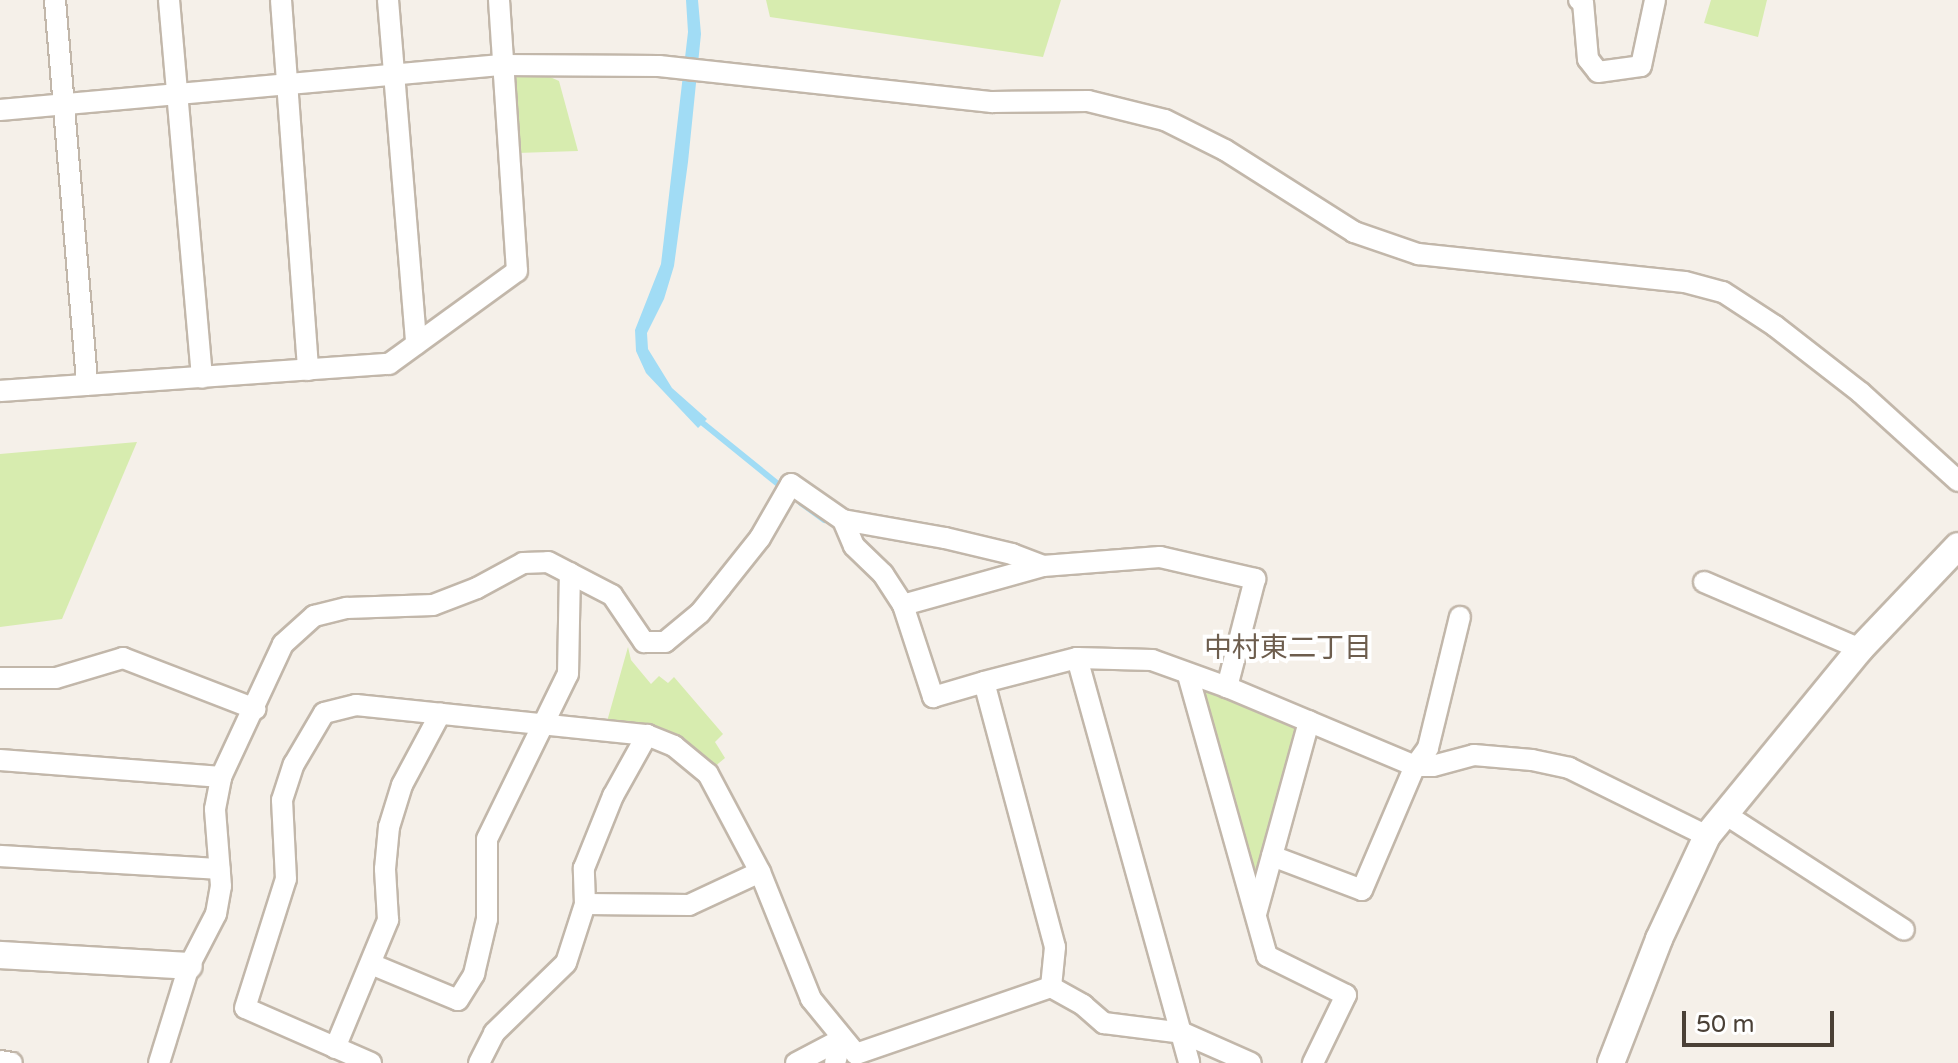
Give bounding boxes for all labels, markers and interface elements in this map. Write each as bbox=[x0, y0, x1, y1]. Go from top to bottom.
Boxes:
district label: 中村東二丁目 bbox=[1204, 631, 1372, 665]
scale bar bbox=[1686, 995, 1838, 1045]
text: 50 m bbox=[1696, 1010, 1754, 1039]

